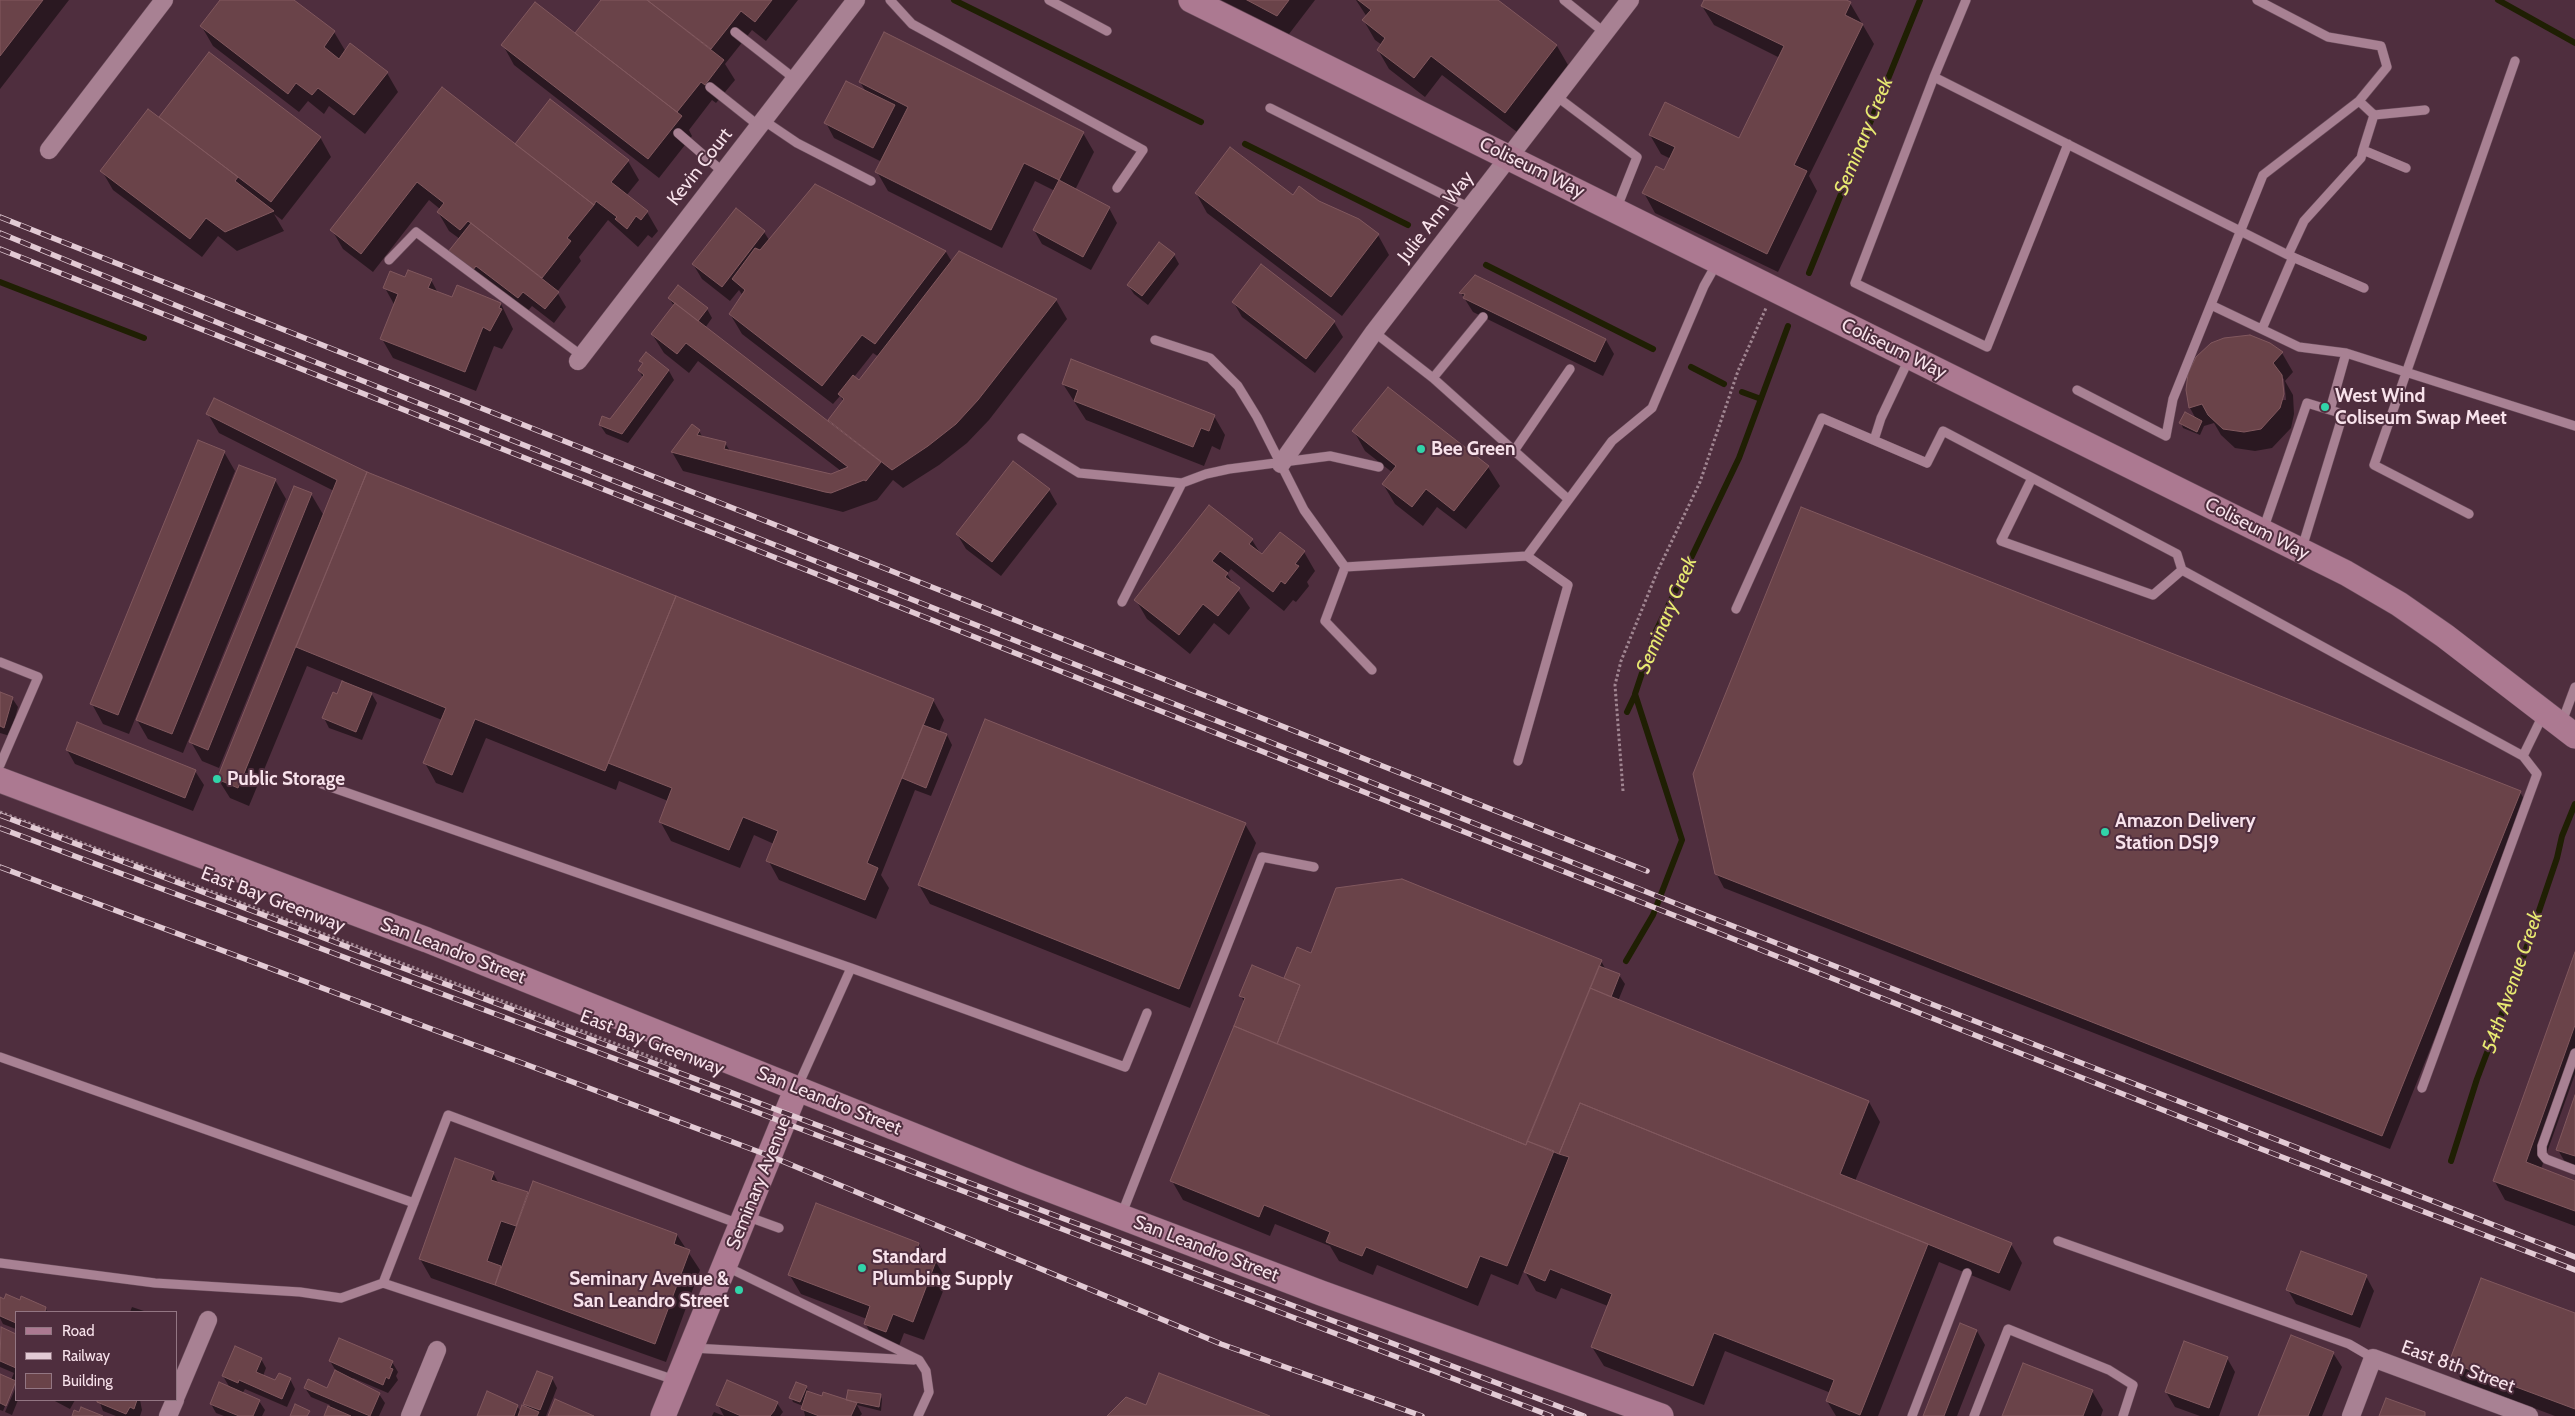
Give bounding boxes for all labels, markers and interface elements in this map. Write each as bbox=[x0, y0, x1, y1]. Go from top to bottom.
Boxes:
water label: Seminary Creek bbox=[1829, 74, 1899, 198]
street label: Kevin Court bbox=[663, 124, 737, 210]
street label: Coliseum Way bbox=[1476, 133, 1588, 203]
street label: Julie Ann Way bbox=[1393, 167, 1479, 267]
street label: Coliseum Way bbox=[1838, 314, 1950, 384]
place label: West Wind Coliseum Swap Meet bbox=[2335, 385, 2507, 429]
marker: West Wind Coliseum Swap Meet bbox=[2319, 401, 2331, 413]
place label: Bee Green bbox=[1431, 438, 1515, 460]
marker: Bee Green bbox=[1415, 443, 1427, 455]
street label: Coliseum Way bbox=[2201, 493, 2313, 565]
water label: Seminary Creek bbox=[1632, 553, 1702, 677]
place label: Public Storage bbox=[227, 768, 345, 790]
marker: Public Storage bbox=[211, 773, 223, 785]
place label: Amazon Delivery Station DSJ9 bbox=[2115, 810, 2256, 854]
marker: Amazon Delivery Station DSJ9 bbox=[2099, 826, 2111, 838]
street label: East Bay Greenway bbox=[198, 862, 348, 938]
water label: 54th Avenue Creek bbox=[2478, 908, 2548, 1056]
street label: San Leandro Street bbox=[377, 913, 529, 989]
street label: East Bay Greenway bbox=[577, 1005, 727, 1081]
street label: San Leandro Street bbox=[753, 1062, 905, 1140]
street label: Seminary Avenue bbox=[722, 1113, 796, 1253]
street label: San Leandro Street bbox=[1130, 1211, 1282, 1287]
place label: Standard Plumbing Supply bbox=[872, 1246, 1013, 1290]
marker: Standard Plumbing Supply bbox=[856, 1262, 868, 1274]
place label: Seminary Avenue & San Leandro Street bbox=[569, 1268, 729, 1312]
marker: Seminary Avenue & San Leandro Street bbox=[733, 1284, 745, 1296]
legend bbox=[15, 1311, 178, 1401]
text: Road bbox=[62, 1322, 95, 1340]
street label: East 8th Street bbox=[2398, 1336, 2518, 1398]
text: Railway bbox=[62, 1347, 110, 1365]
text: Building bbox=[62, 1372, 113, 1390]

